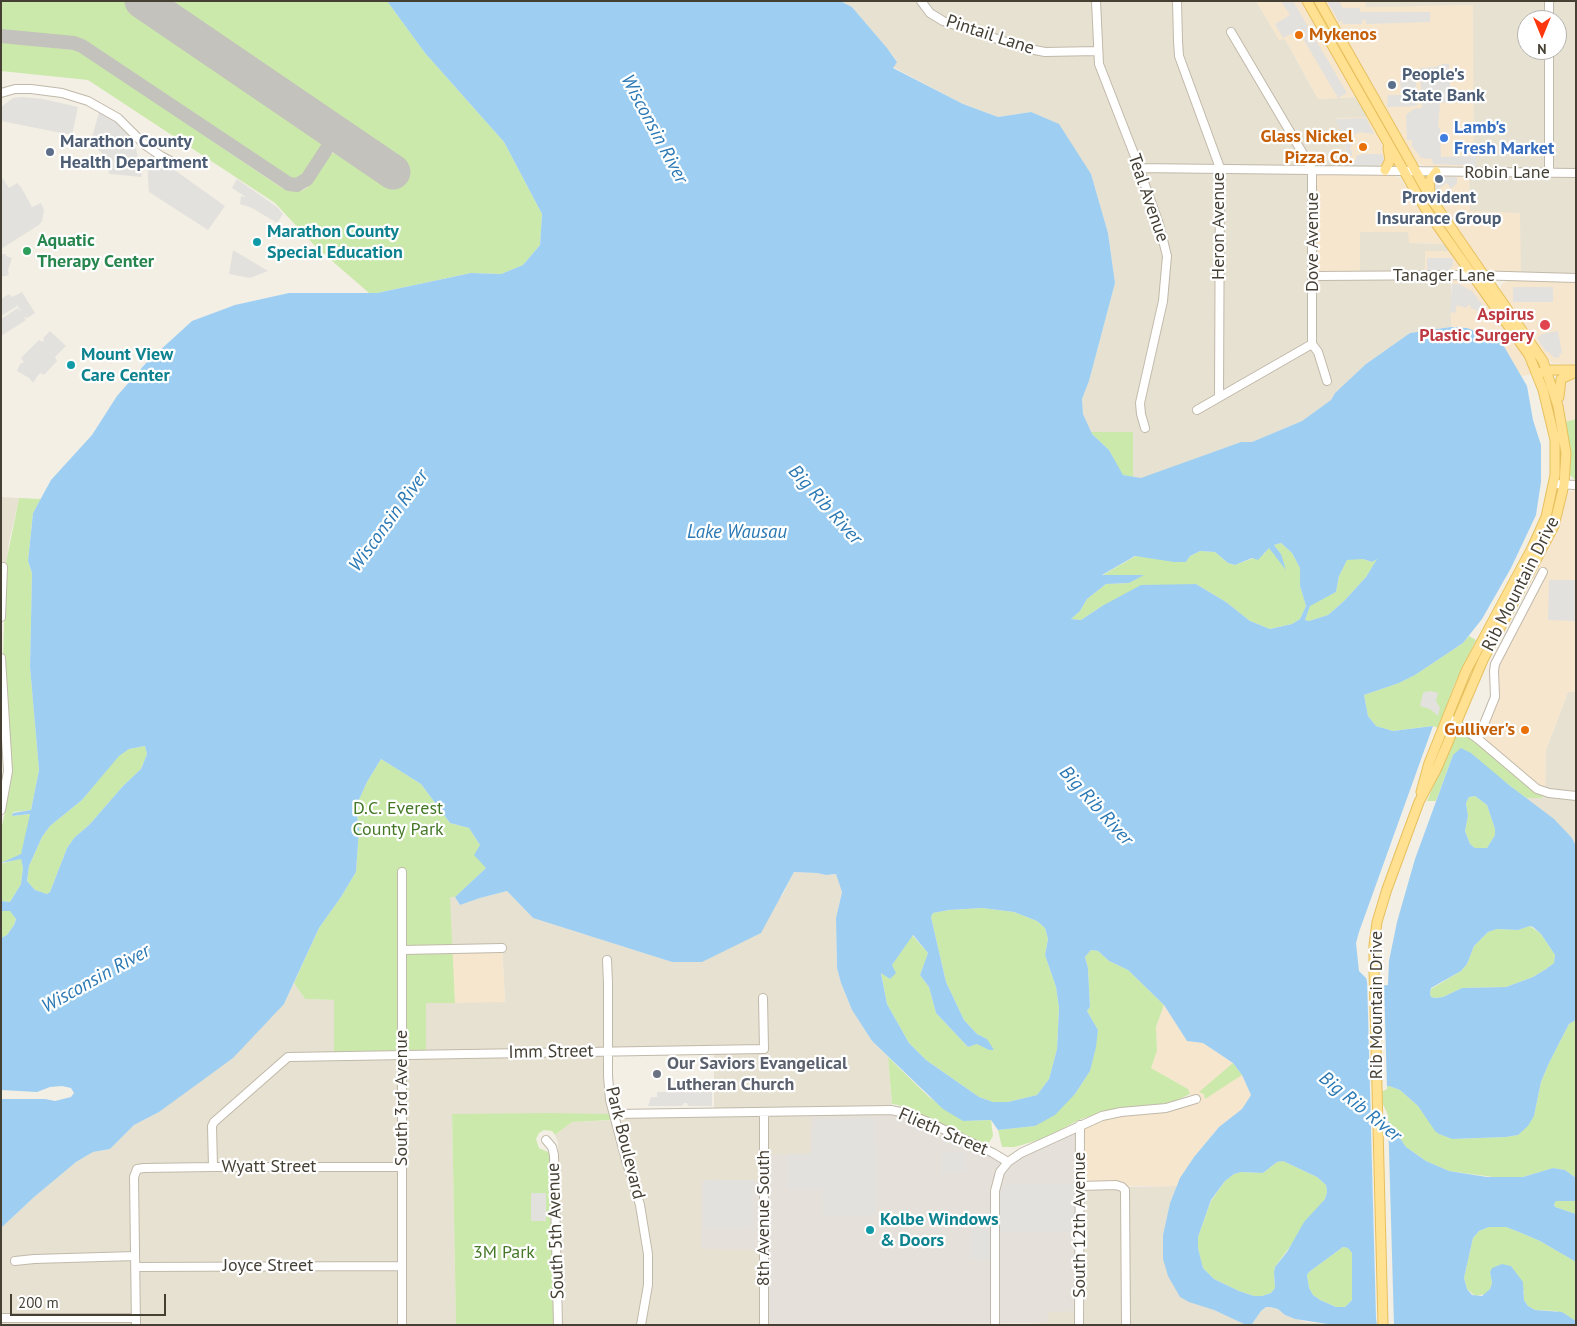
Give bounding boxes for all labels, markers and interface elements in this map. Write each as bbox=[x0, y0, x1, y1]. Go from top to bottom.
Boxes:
north arrow bbox=[1517, 10, 1567, 60]
street label: Pintail Lane bbox=[943, 11, 1037, 59]
place label: Mykenos bbox=[1309, 24, 1377, 46]
marker: Mykenos bbox=[1293, 29, 1305, 41]
text: N bbox=[1537, 40, 1547, 58]
place label: People's State Bank bbox=[1402, 64, 1485, 106]
water label: Wisconsin River bbox=[616, 71, 692, 187]
marker: People's State Bank bbox=[1386, 79, 1398, 91]
place label: Lamb's Fresh Market bbox=[1454, 117, 1554, 160]
place label: Glass Nickel Pizza Co. bbox=[1261, 126, 1353, 168]
place label: Marathon County Health Department bbox=[60, 131, 208, 173]
marker: Lamb's Fresh Market bbox=[1438, 132, 1450, 144]
marker: Glass Nickel Pizza Co. bbox=[1357, 141, 1369, 153]
marker: Marathon County Health Department bbox=[44, 146, 56, 158]
street label: Teal Avenue bbox=[1123, 151, 1173, 245]
street label: Robin Lane bbox=[1464, 162, 1550, 184]
street label: Heron Avenue bbox=[1208, 172, 1230, 280]
marker: Provident Insurance Group bbox=[1433, 173, 1445, 185]
place label: Provident Insurance Group bbox=[1377, 187, 1501, 230]
street label: Dove Avenue bbox=[1302, 192, 1324, 292]
place label: Marathon County Special Education bbox=[267, 221, 403, 264]
place label: Aquatic Therapy Center bbox=[37, 230, 154, 272]
marker: Marathon County Special Education bbox=[251, 236, 263, 248]
marker: Aquatic Therapy Center bbox=[21, 245, 33, 257]
street label: Tanager Lane bbox=[1393, 265, 1495, 287]
place label: Aspirus Plastic Surgery bbox=[1419, 304, 1534, 346]
marker: Aspirus Plastic Surgery bbox=[1538, 318, 1552, 332]
place label: Mount View Care Center bbox=[81, 344, 173, 386]
marker: Mount View Care Center bbox=[65, 359, 77, 371]
water label: Big Rib River bbox=[783, 461, 867, 549]
water label: Wisconsin River bbox=[344, 466, 434, 576]
street label: Rib Mountain Drive bbox=[1478, 513, 1564, 655]
water label: Lake Wausau bbox=[687, 522, 787, 544]
place label: Gulliver's bbox=[1444, 719, 1515, 741]
marker: Gulliver's bbox=[1519, 724, 1531, 736]
water label: Big Rib River bbox=[1054, 762, 1138, 850]
park label: D.C. Everest County Park bbox=[352, 798, 444, 841]
street label: Rib Mountain Drive bbox=[1366, 931, 1388, 1079]
water label: Wisconsin River bbox=[38, 940, 154, 1018]
street label: South 3rd Avenue bbox=[391, 1030, 413, 1166]
street label: Imm Street bbox=[508, 1040, 594, 1064]
place label: Our Saviors Evangelical Lutheran Church bbox=[667, 1053, 847, 1096]
water label: Big Rib River bbox=[1314, 1067, 1406, 1147]
marker: Our Saviors Evangelical Lutheran Church bbox=[651, 1068, 663, 1080]
street label: Park Boulevard bbox=[601, 1085, 649, 1201]
street label: Flieth Street bbox=[895, 1103, 991, 1161]
street label: 8th Avenue South bbox=[753, 1150, 775, 1286]
street label: South 12th Avenue bbox=[1069, 1152, 1091, 1298]
street label: Wyatt Street bbox=[222, 1156, 316, 1178]
street label: South 5th Avenue bbox=[543, 1162, 569, 1300]
place label: Kolbe Windows & Doors bbox=[880, 1209, 999, 1252]
marker: Kolbe Windows & Doors bbox=[864, 1224, 876, 1236]
park label: 3M Park bbox=[473, 1242, 535, 1264]
street label: Joyce Street bbox=[223, 1255, 313, 1277]
scale bar bbox=[12, 1284, 169, 1316]
text: 200 m bbox=[18, 1293, 59, 1312]

